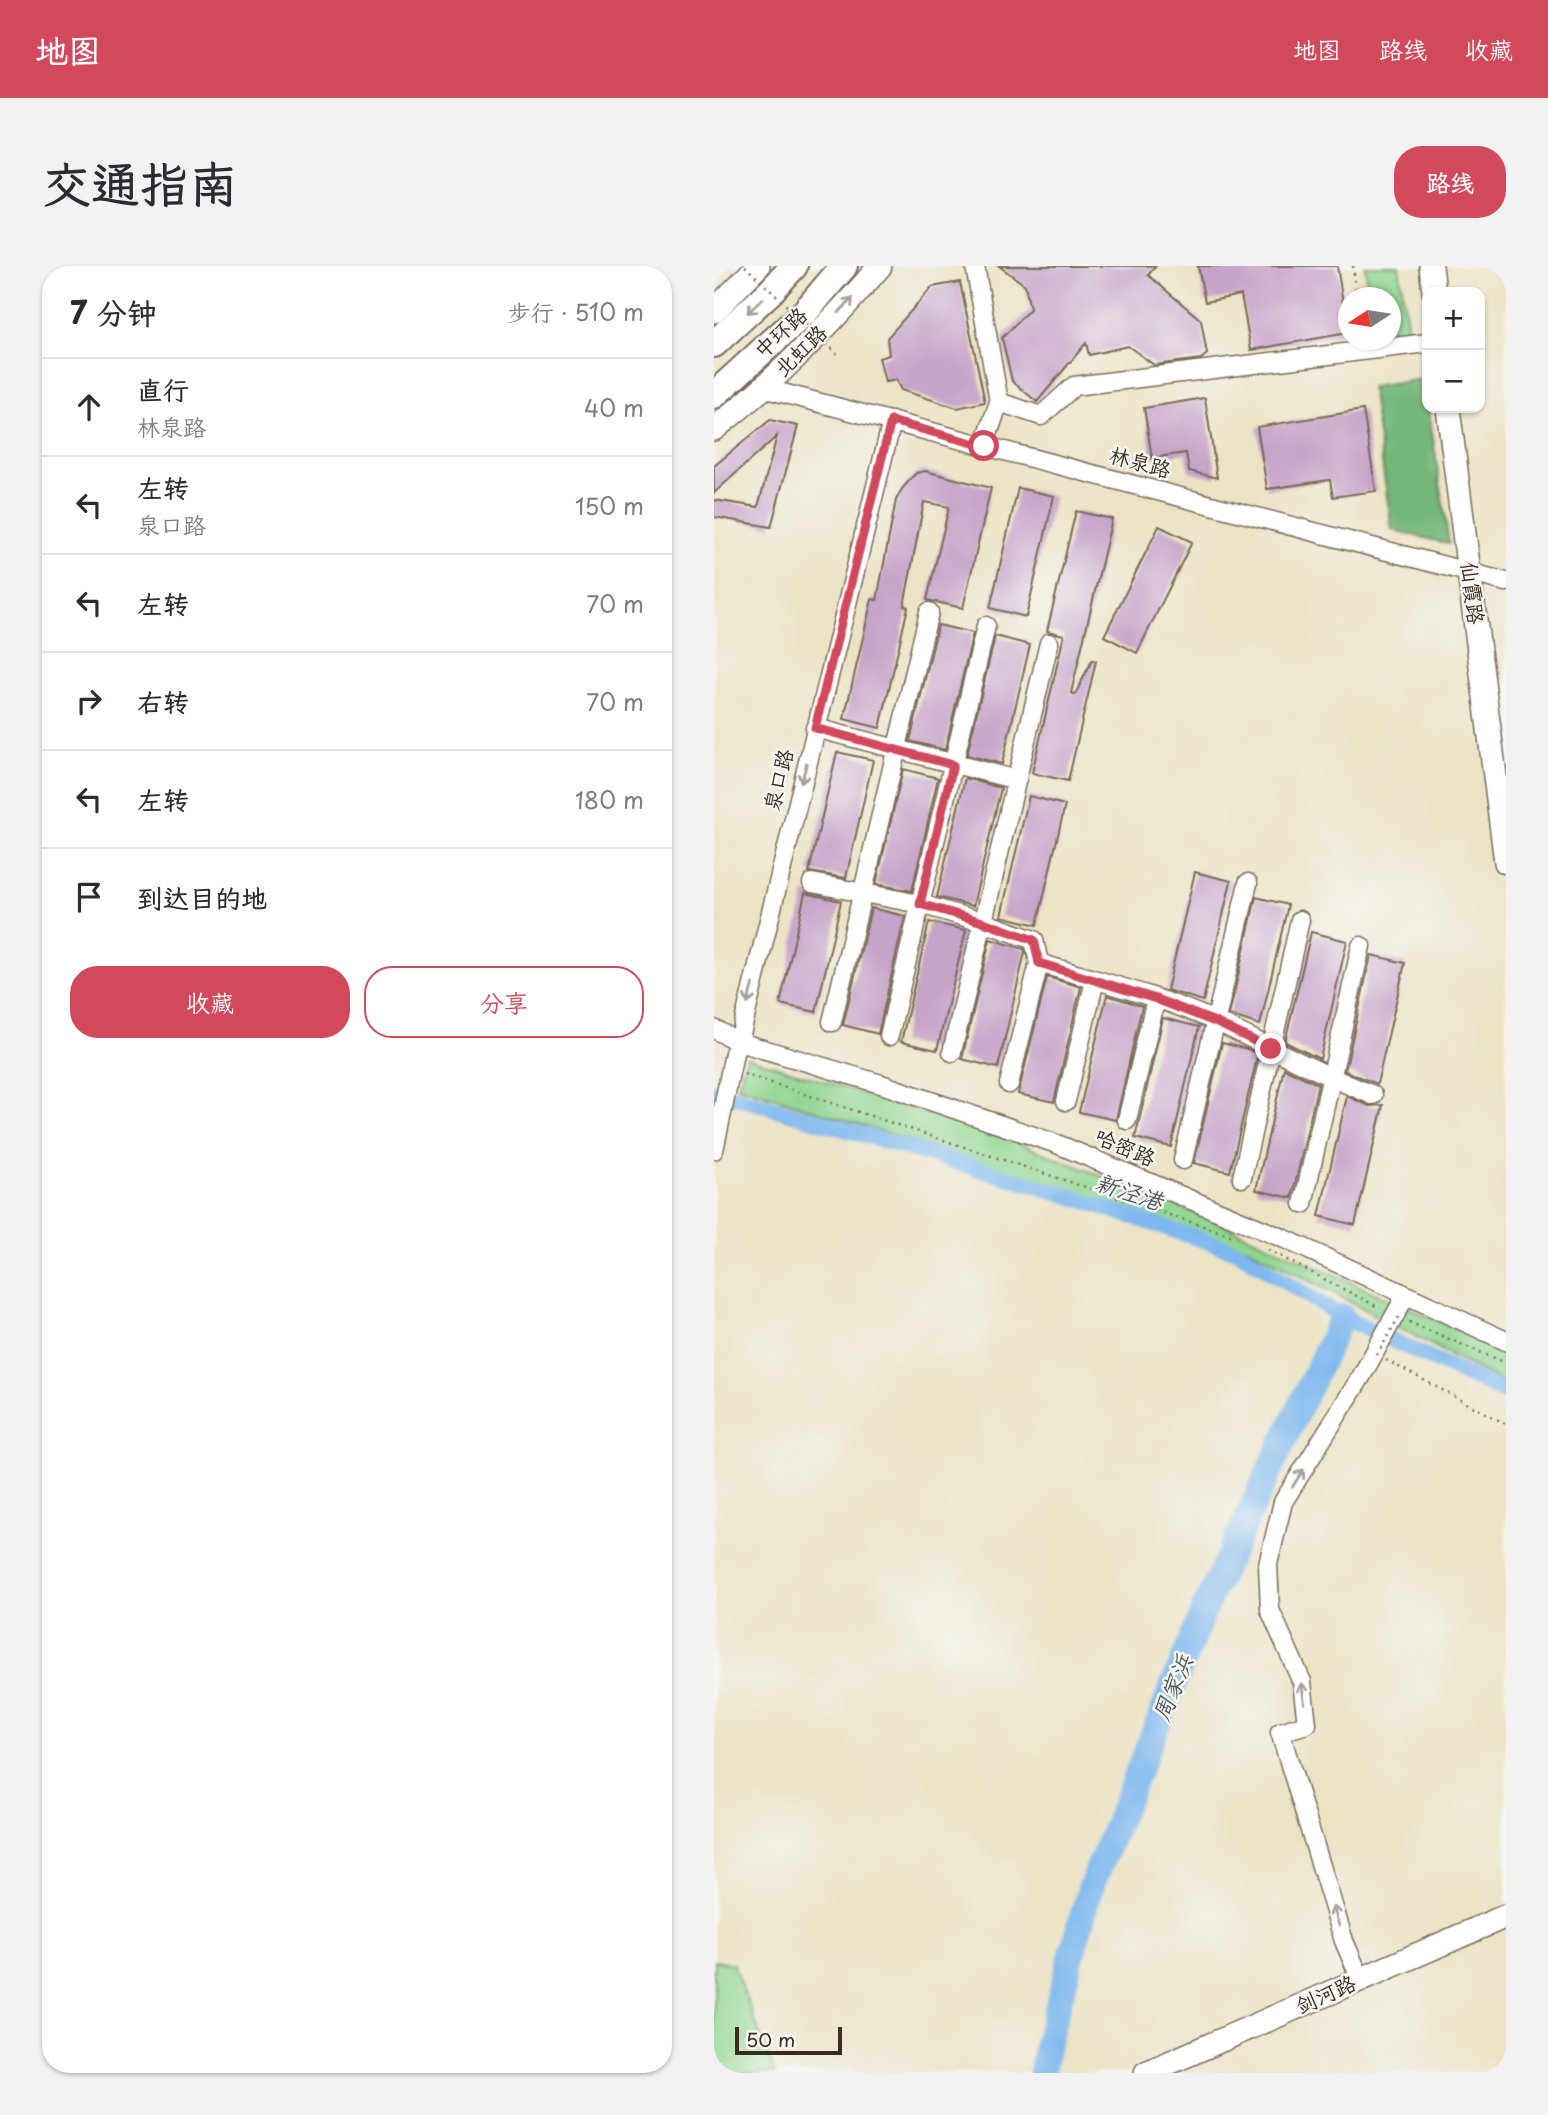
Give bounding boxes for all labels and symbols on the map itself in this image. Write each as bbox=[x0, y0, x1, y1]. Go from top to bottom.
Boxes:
north arrow bbox=[1338, 287, 1401, 350]
one-way arrow bbox=[838, 297, 854, 315]
street label: 中环路 bbox=[746, 298, 814, 365]
one-way arrow bbox=[746, 298, 764, 314]
street label: 北虹路 bbox=[766, 316, 833, 383]
route start bbox=[968, 430, 999, 461]
street label: 林泉路 bbox=[1106, 437, 1175, 485]
street label: 仙霞路 bbox=[1454, 560, 1494, 626]
street label: 泉口路 bbox=[754, 745, 800, 814]
one-way arrow bbox=[797, 761, 810, 784]
one-way arrow bbox=[743, 982, 757, 1005]
route end bbox=[1255, 1033, 1286, 1064]
street label: 哈密路 bbox=[1091, 1119, 1161, 1173]
water label: 新泾港 bbox=[1091, 1163, 1170, 1218]
one-way arrow bbox=[1292, 1469, 1306, 1489]
water label: 周家浜 bbox=[1142, 1648, 1201, 1726]
one-way arrow bbox=[1297, 1682, 1310, 1705]
one-way arrow bbox=[1329, 1906, 1342, 1928]
street label: 剑河路 bbox=[1290, 1966, 1360, 2021]
scale bar bbox=[735, 2024, 842, 2056]

